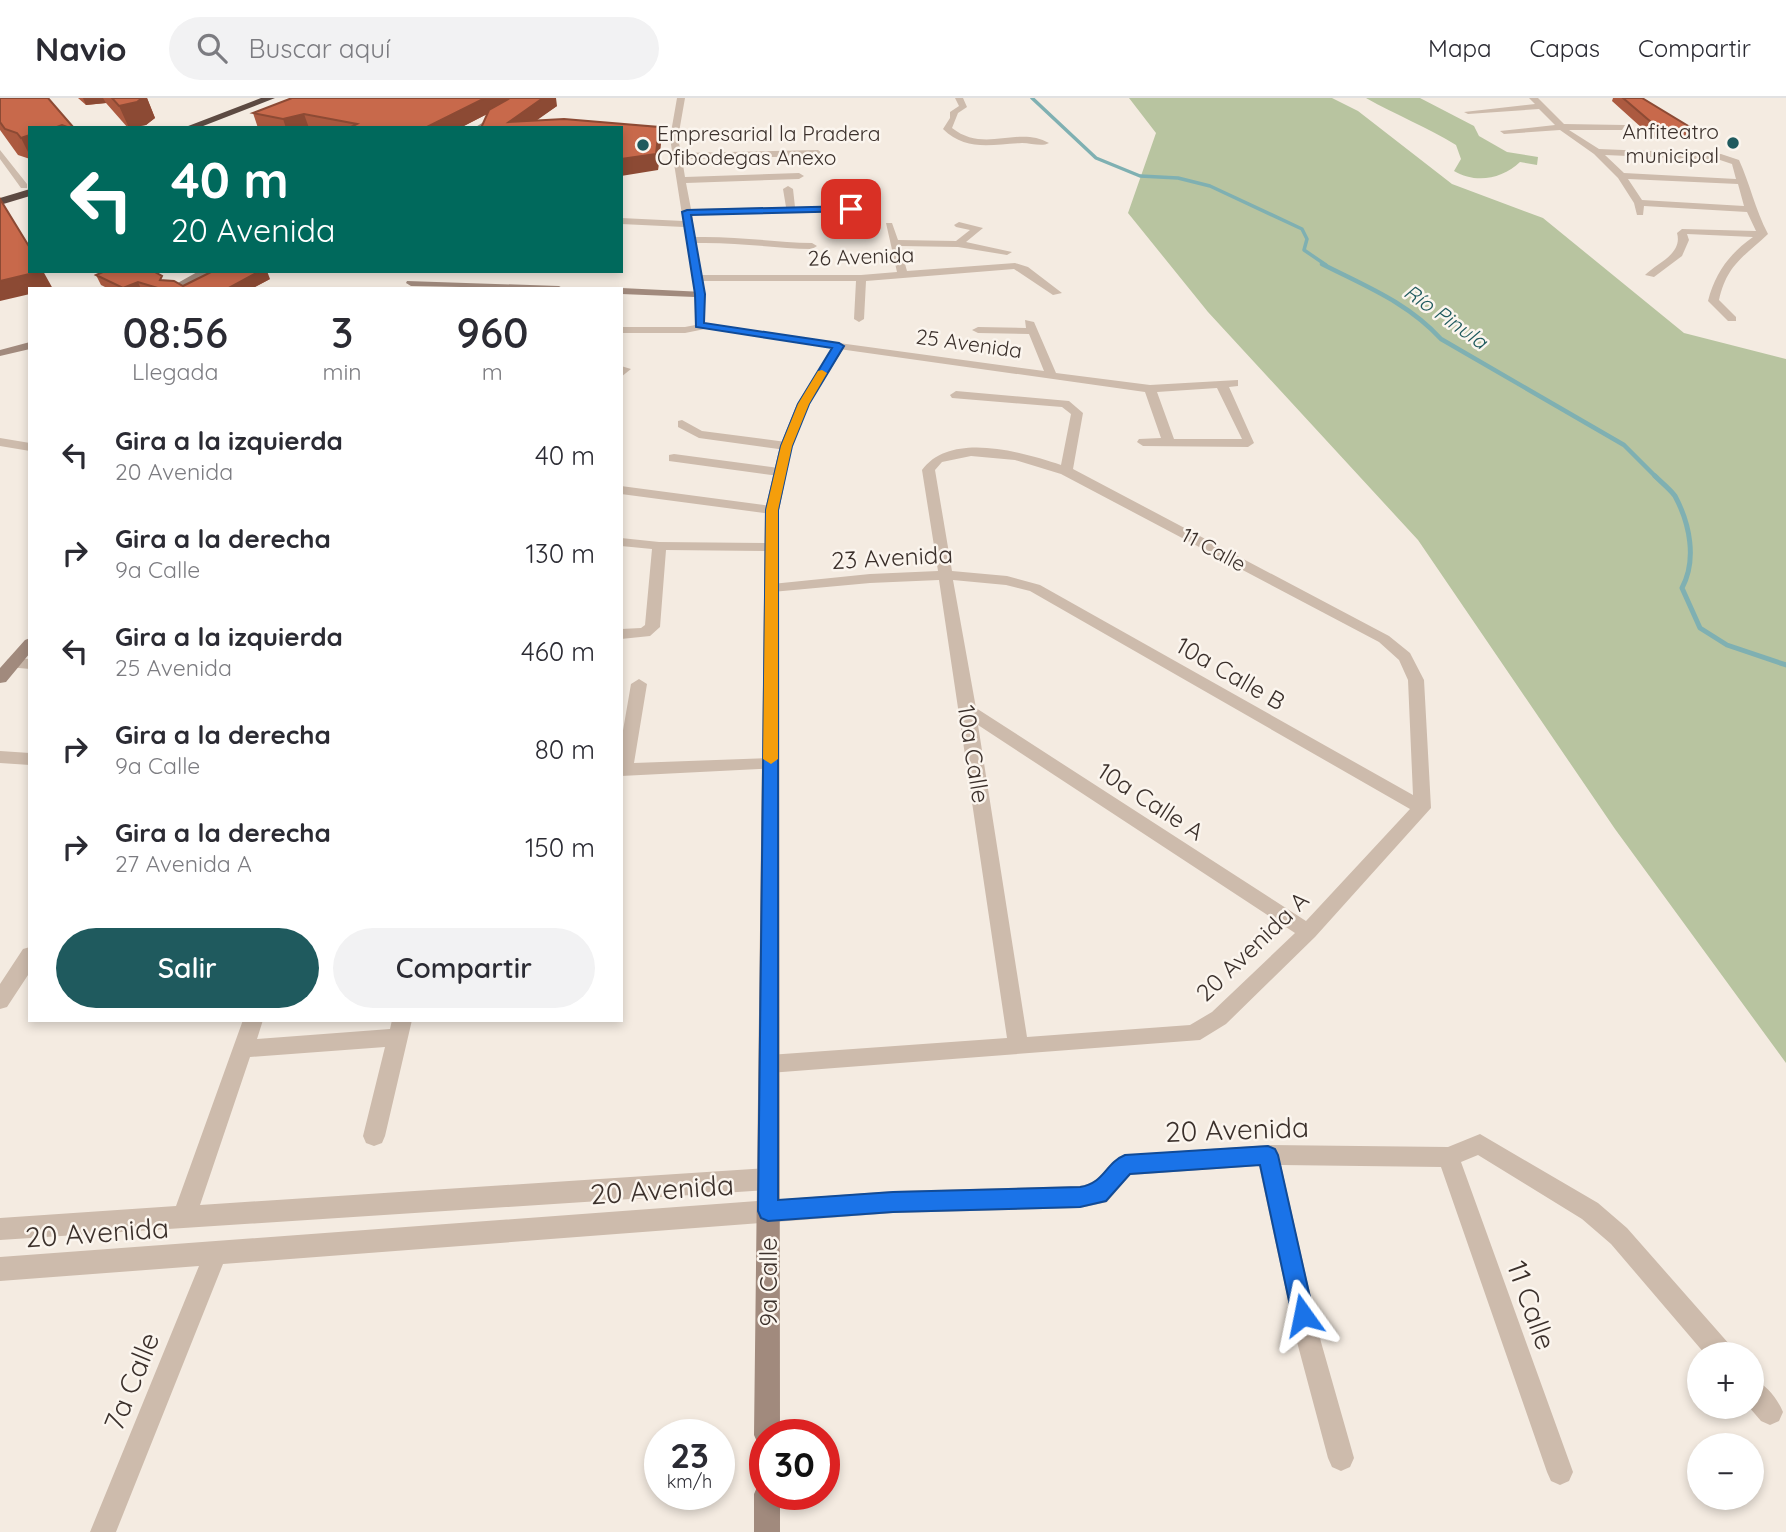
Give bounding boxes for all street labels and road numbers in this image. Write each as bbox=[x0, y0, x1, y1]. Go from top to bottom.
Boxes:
street label: 26 Avenida bbox=[807, 241, 915, 271]
street label: 25 Avenida bbox=[914, 323, 1024, 363]
street label: 11 Calle bbox=[1177, 521, 1251, 577]
street label: 23 Avenida bbox=[831, 539, 953, 575]
street label: 10a Calle B bbox=[1171, 630, 1291, 716]
street label: 10a Calle bbox=[951, 703, 997, 805]
street label: 10a Calle A bbox=[1092, 755, 1210, 847]
street label: 20 Avenida A bbox=[1189, 885, 1315, 1007]
street label: 20 Avenida bbox=[1165, 1109, 1309, 1149]
street label: 20 Avenida bbox=[589, 1167, 735, 1211]
street label: 20 Avenida bbox=[24, 1210, 170, 1254]
street label: 9a Calle bbox=[753, 1237, 783, 1327]
street label: 11 Calle bbox=[1500, 1256, 1564, 1354]
street label: 7a Calle bbox=[96, 1327, 166, 1435]

